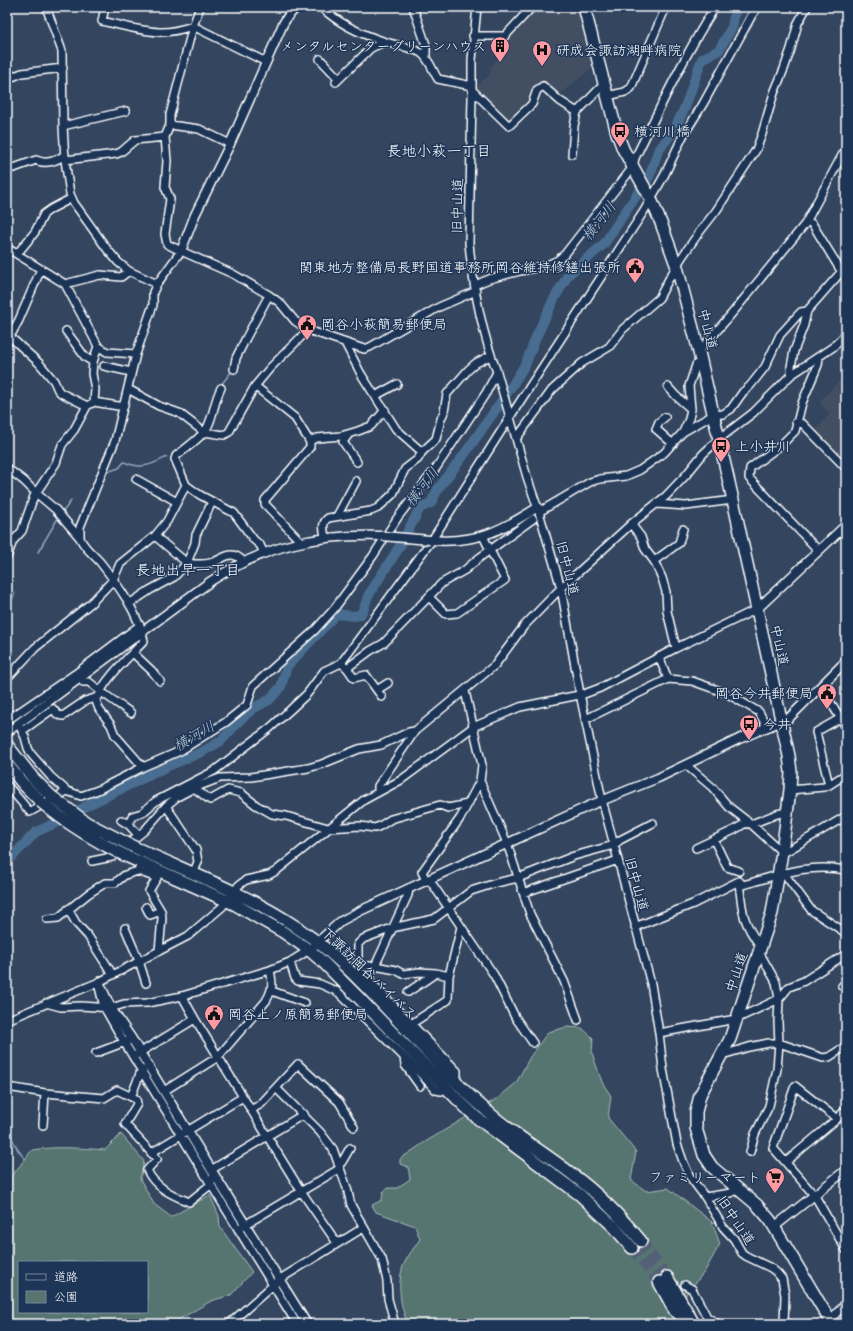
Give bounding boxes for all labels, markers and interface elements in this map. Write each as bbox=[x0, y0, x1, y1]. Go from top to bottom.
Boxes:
building icon: メンタルセンターグリーンハウス bbox=[489, 35, 511, 63]
place label: メンタルセンターグリーンハウス bbox=[280, 36, 486, 58]
hospital icon: 研成会諏訪湖畔病院 bbox=[531, 39, 553, 67]
place label: 研成会諏訪湖畔病院 bbox=[556, 40, 682, 62]
bus stop icon: 横河川橋 bbox=[609, 120, 631, 148]
place label: 横河川橋 bbox=[634, 121, 690, 143]
district label: 長地小萩一丁目 bbox=[386, 140, 492, 164]
street label: 旧中山道 bbox=[447, 178, 469, 234]
water label: 横河川 bbox=[576, 196, 623, 247]
public building icon: 関東地方整備局長野国道事務所岡谷維持修繕出張所 bbox=[624, 256, 646, 284]
place label: 関東地方整備局長野国道事務所岡谷維持修繕出張所 bbox=[299, 257, 621, 279]
street label: 中山道 bbox=[691, 306, 723, 352]
public building icon: 岡谷小萩簡易郵便局 bbox=[296, 313, 318, 341]
place label: 岡谷小萩簡易郵便局 bbox=[321, 314, 447, 336]
bus stop icon: 上小井川 bbox=[710, 435, 732, 463]
place label: 上小井川 bbox=[735, 436, 791, 458]
water label: 横河川 bbox=[399, 463, 446, 513]
street label: 旧中山道 bbox=[550, 538, 584, 598]
district label: 長地出早一丁目 bbox=[135, 559, 241, 583]
street label: 中山道 bbox=[764, 622, 794, 668]
public building icon: 岡谷今井郵便局 bbox=[816, 682, 838, 710]
place label: 岡谷今井郵便局 bbox=[715, 683, 813, 705]
bus stop icon: 今井 bbox=[738, 713, 760, 741]
place label: 今井 bbox=[763, 714, 791, 736]
water label: 横河川 bbox=[169, 715, 220, 759]
street label: 旧中山道 bbox=[618, 854, 654, 914]
street label: 下諏訪岡谷バイパス bbox=[315, 922, 421, 1025]
street label: 中山道 bbox=[720, 949, 754, 996]
public building icon: 岡谷上ノ原簡易郵便局 bbox=[203, 1003, 225, 1031]
place label: 岡谷上ノ原簡易郵便局 bbox=[228, 1004, 368, 1026]
supermarket icon: ファミリーマート bbox=[764, 1166, 786, 1194]
place label: ファミリーマート bbox=[649, 1167, 761, 1189]
street label: 旧中山道 bbox=[710, 1191, 760, 1250]
legend bbox=[18, 1261, 148, 1313]
text: 道路 bbox=[54, 1268, 78, 1287]
text: 公園 bbox=[54, 1288, 78, 1307]

